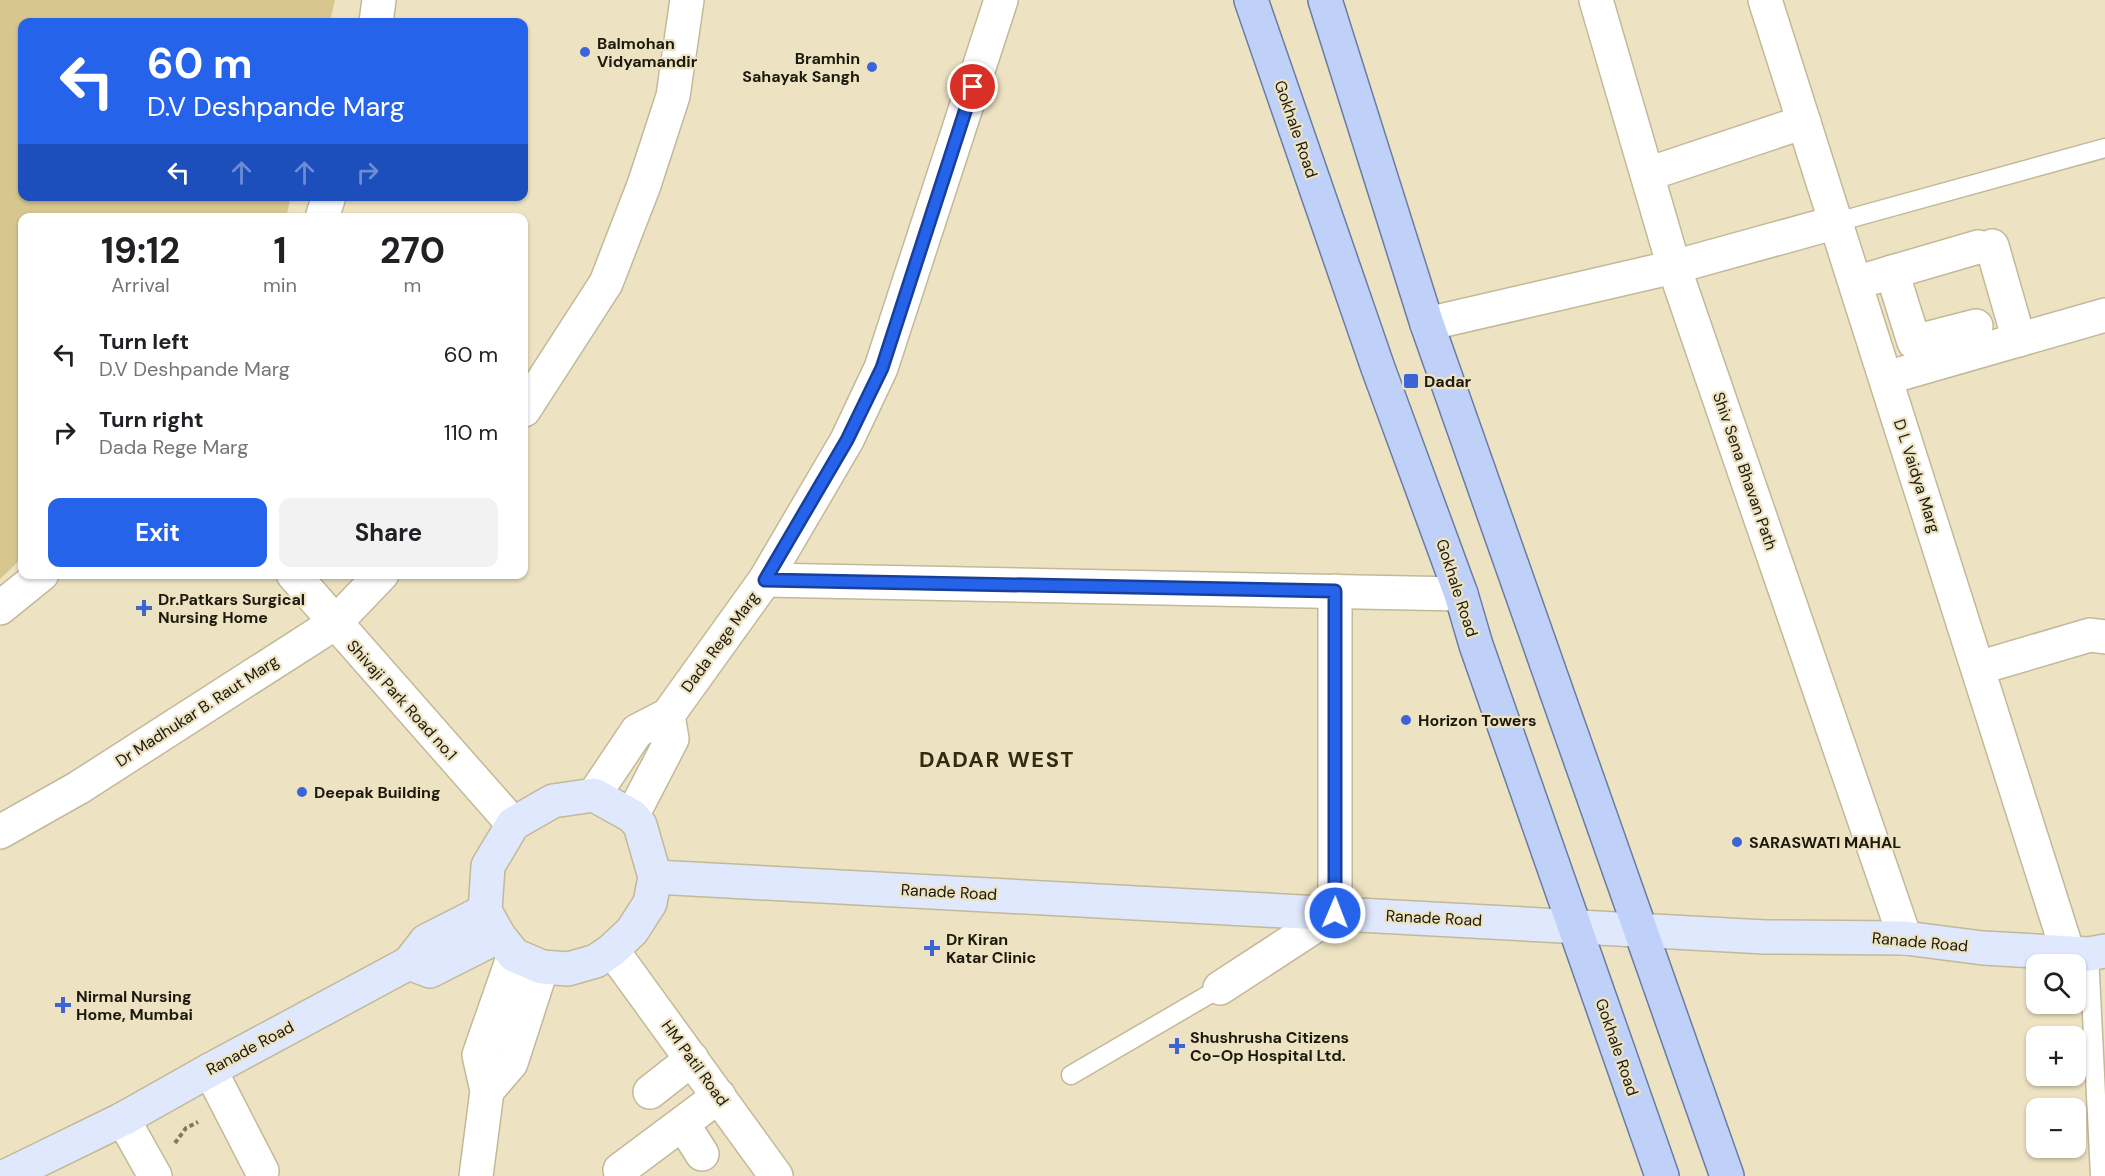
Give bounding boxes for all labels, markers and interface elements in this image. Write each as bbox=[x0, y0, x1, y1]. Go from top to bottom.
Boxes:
place label: Balmohan Vidyamandir bbox=[597, 33, 698, 72]
text: 60 m bbox=[147, 36, 253, 91]
icon: left bbox=[48, 42, 126, 120]
marker: Balmohan Vidyamandir bbox=[578, 45, 592, 59]
place label: Bramhin Sahayak Sangh bbox=[742, 48, 860, 87]
marker: Bramhin Sahayak Sangh bbox=[865, 60, 879, 74]
pin bbox=[947, 61, 998, 112]
icon: arrive bbox=[956, 70, 989, 103]
street label: Gokhale Road bbox=[1270, 77, 1322, 181]
text: D.V Deshpande Marg bbox=[147, 89, 405, 124]
icon: left bbox=[162, 156, 195, 189]
icon: ahead bbox=[225, 156, 258, 189]
icon: ahead bbox=[288, 156, 321, 189]
icon: right bbox=[351, 156, 384, 189]
text: 19:12 bbox=[101, 227, 180, 274]
text: 1 bbox=[273, 227, 287, 274]
text: 270 bbox=[380, 227, 445, 274]
text: Arrival bbox=[111, 272, 170, 298]
text: min bbox=[263, 272, 297, 298]
text: m bbox=[404, 272, 421, 298]
text: Turn left bbox=[99, 327, 189, 356]
icon: left bbox=[48, 338, 81, 371]
text: 60 m bbox=[444, 340, 498, 369]
text: D.V Deshpande Marg bbox=[99, 356, 290, 382]
place label: Dadar bbox=[1424, 371, 1472, 392]
marker: Dadar bbox=[1402, 372, 1420, 390]
street label: Shiv Sena Bhavan Path bbox=[1708, 389, 1782, 553]
text: Turn right bbox=[99, 405, 204, 434]
icon: right bbox=[48, 416, 81, 449]
street label: D L Vaidya Marg bbox=[1889, 416, 1945, 536]
text: 110 m bbox=[444, 418, 498, 447]
text: Dada Rege Marg bbox=[99, 434, 248, 460]
button: Exit bbox=[48, 498, 267, 567]
button: Share bbox=[279, 498, 498, 567]
street label: Gokhale Road bbox=[1431, 536, 1483, 640]
street label: Dada Rege Marg bbox=[676, 587, 764, 697]
place label: Dr.Patkars Surgical Nursing Home bbox=[158, 589, 305, 628]
marker: Dr.Patkars Surgical Nursing Home bbox=[135, 599, 153, 617]
street label: Shivaji Park Road no.1 bbox=[342, 635, 462, 765]
street label: Dr Madhukar B. Raut Marg bbox=[112, 650, 283, 772]
place label: Horizon Towers bbox=[1418, 710, 1536, 731]
marker: Horizon Towers bbox=[1399, 713, 1413, 727]
district label: DADAR WEST bbox=[919, 745, 1075, 774]
place label: Deepak Building bbox=[314, 782, 440, 803]
marker: Deepak Building bbox=[295, 785, 309, 799]
place label: SARASWATI MAHAL bbox=[1749, 832, 1901, 853]
marker: SARASWATI MAHAL bbox=[1730, 835, 1744, 849]
street label: Ranade Road bbox=[900, 879, 998, 905]
position arrow bbox=[1303, 881, 1367, 945]
street label: Ranade Road bbox=[1385, 905, 1483, 931]
street label: Ranade Road bbox=[1871, 927, 1969, 957]
place label: Dr Kiran Katar Clinic bbox=[946, 929, 1036, 968]
marker: Dr Kiran Katar Clinic bbox=[923, 939, 941, 957]
map controls bbox=[2026, 954, 2086, 1158]
button: search bbox=[2026, 954, 2086, 1014]
place label: Nirmal Nursing Home, Mumbai bbox=[76, 986, 193, 1025]
street label: Gokhale Road bbox=[1591, 995, 1643, 1099]
marker: Nirmal Nursing Home, Mumbai bbox=[54, 996, 72, 1014]
street label: Ranade Road bbox=[202, 1016, 298, 1080]
street label: HM Patil Road bbox=[657, 1016, 733, 1110]
button: + bbox=[2026, 1026, 2086, 1086]
place label: Shushrusha Citizens Co-Op Hospital Ltd. bbox=[1190, 1027, 1349, 1066]
marker: Shushrusha Citizens Co-Op Hospital Ltd. bbox=[1168, 1037, 1186, 1055]
button: − bbox=[2026, 1098, 2086, 1158]

